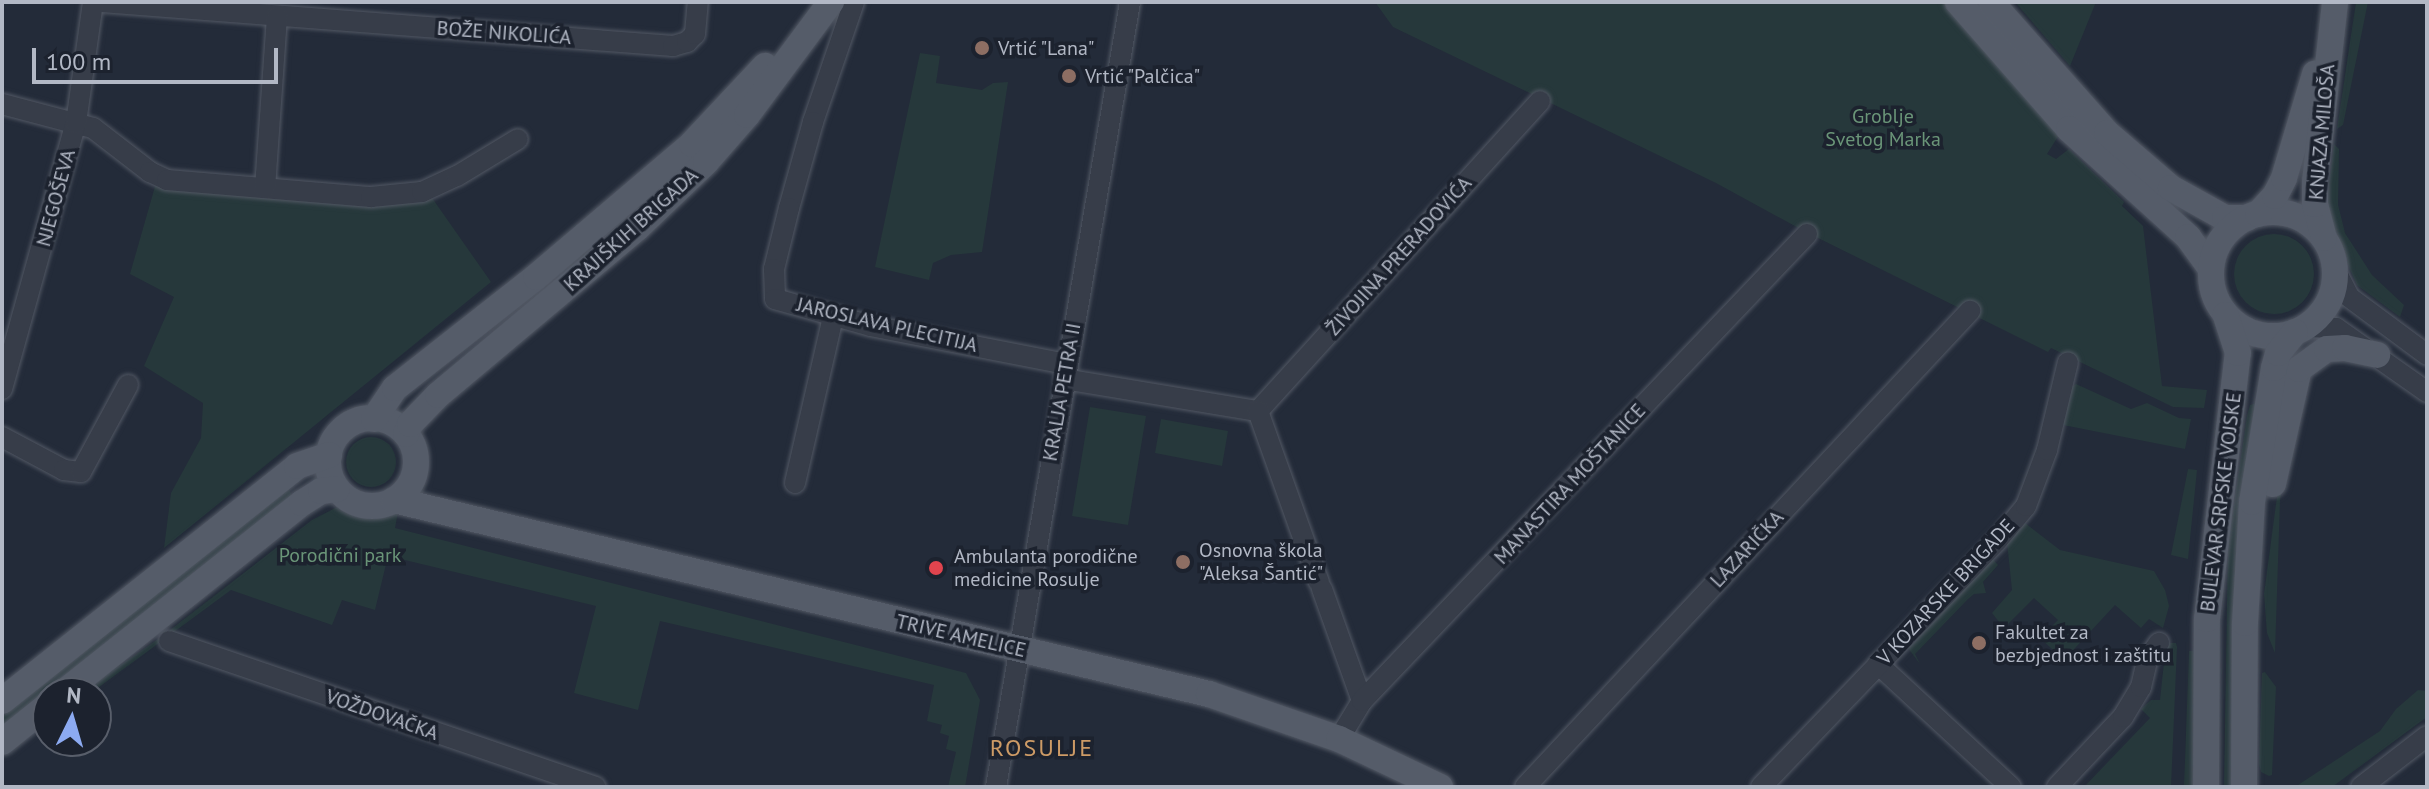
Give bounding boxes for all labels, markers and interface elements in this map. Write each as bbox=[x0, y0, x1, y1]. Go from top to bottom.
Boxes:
street label: BOŽE NIKOLIĆA bbox=[436, 16, 572, 50]
scale bar bbox=[36, 32, 282, 82]
place label: Vrtić "Lana" bbox=[998, 36, 1096, 60]
marker: Vrtić "Lana" bbox=[973, 39, 991, 57]
text: 100 m bbox=[46, 46, 111, 77]
street label: KNJAZA MILOŠA bbox=[2304, 63, 2340, 201]
place label: Vrtić "Palčica" bbox=[1085, 64, 1202, 88]
marker: Vrtić "Palčica" bbox=[1060, 67, 1078, 85]
park label: Groblje Svetog Marka bbox=[1825, 105, 1941, 152]
street label: NJEGOŠEVA bbox=[32, 147, 80, 249]
street label: KRAJIŠKIH BRIGADA bbox=[559, 164, 703, 296]
street label: ŽIVOJINA PRERADOVIĆA bbox=[1321, 171, 1477, 341]
street label: JAROSLAVA PLECITIJA bbox=[794, 292, 980, 358]
street label: KRALJA PETRA II bbox=[1038, 320, 1086, 464]
street label: BULEVAR SRPSKE VOJSKE bbox=[2196, 391, 2246, 613]
street label: MANASTIRA MOŠTANICE bbox=[1489, 398, 1651, 570]
street label: LAZARIČKA bbox=[1705, 506, 1789, 592]
street label: V KOZARSKE BRIGADE bbox=[1872, 514, 2020, 670]
place label: Osnovna škola "Aleksa Šantić" bbox=[1199, 538, 1323, 585]
park label: Porodični park bbox=[279, 543, 401, 567]
place label: Ambulanta porodične medicine Rosulje bbox=[954, 544, 1138, 591]
marker: Osnovna škola "Aleksa Šantić" bbox=[1174, 553, 1192, 571]
marker: Ambulanta porodične medicine Rosulje bbox=[925, 557, 947, 579]
street label: TRIVE AMELICE bbox=[894, 609, 1028, 663]
place label: Fakultet za bezbjednost i zaštitu bbox=[1995, 620, 2172, 667]
marker: Fakultet za bezbjednost i zaštitu bbox=[1970, 634, 1988, 652]
north arrow bbox=[32, 677, 112, 757]
text: N bbox=[65, 681, 82, 710]
street label: VOŽDOVAČKA bbox=[323, 685, 441, 745]
district label: ROSULJE bbox=[990, 734, 1094, 762]

